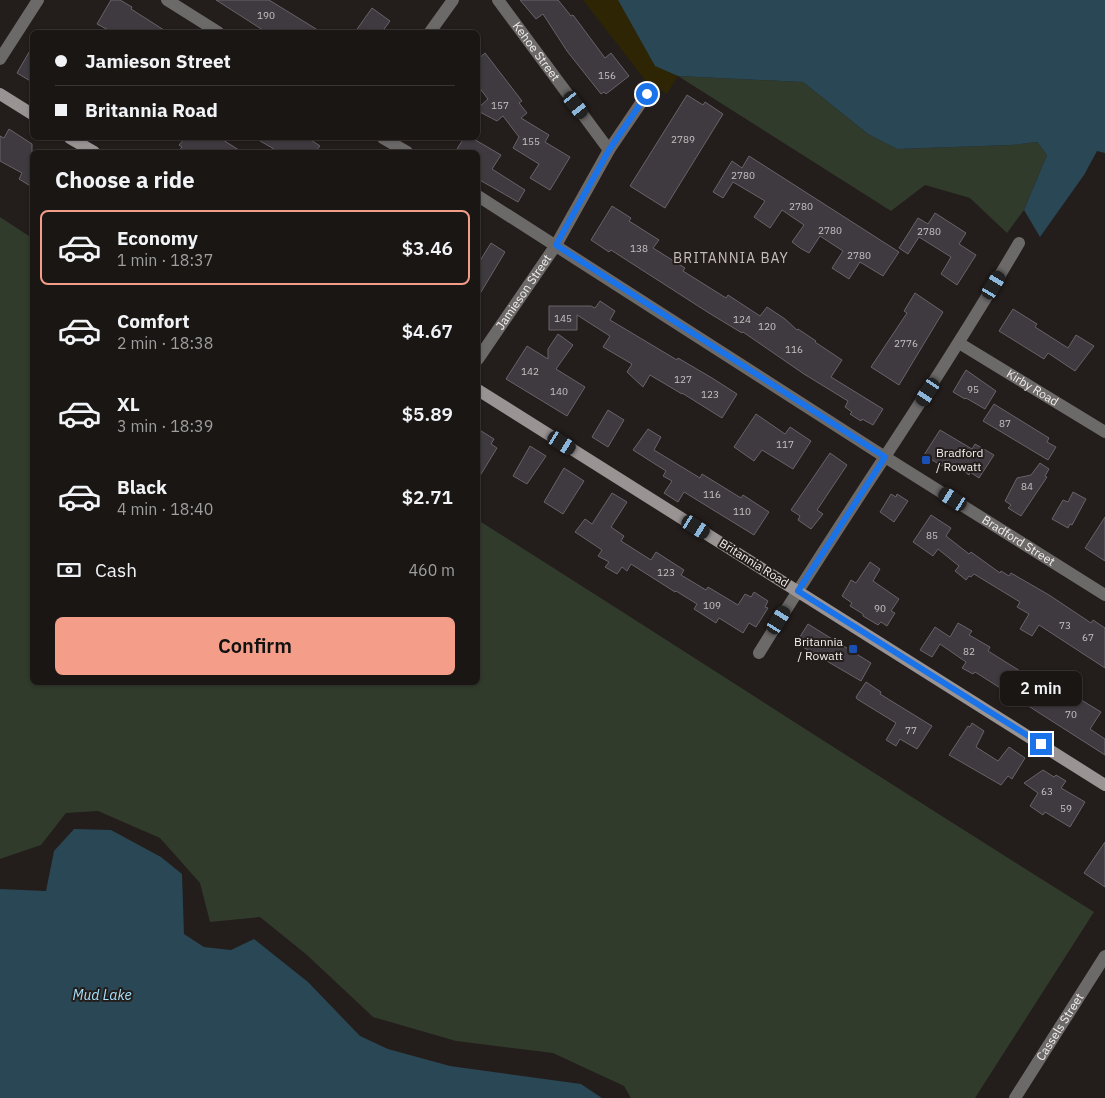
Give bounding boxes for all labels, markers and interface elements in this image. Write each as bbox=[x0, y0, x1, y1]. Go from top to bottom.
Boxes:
house number: 190 bbox=[257, 9, 275, 22]
street label: Kehoe Street bbox=[510, 19, 563, 84]
text: Jamieson Street bbox=[85, 49, 231, 73]
house number: 156 bbox=[598, 69, 616, 82]
route start bbox=[636, 83, 658, 105]
car bbox=[560, 89, 591, 121]
text: Britannia Road bbox=[85, 98, 218, 122]
house number: 157 bbox=[491, 99, 509, 112]
house number: 2789 bbox=[671, 133, 695, 146]
house number: 155 bbox=[522, 135, 540, 148]
text: Choose a ride bbox=[55, 165, 195, 194]
house number: 2780 bbox=[731, 169, 755, 182]
house number: 2780 bbox=[789, 200, 813, 213]
house number: 2780 bbox=[818, 224, 842, 237]
icon: car bbox=[57, 225, 102, 270]
house number: 2780 bbox=[917, 225, 941, 238]
text: Economy bbox=[117, 226, 198, 250]
text: $3.46 bbox=[402, 236, 453, 260]
house number: 138 bbox=[630, 242, 648, 255]
district label: BRITANNIA BAY bbox=[673, 249, 789, 267]
house number: 2780 bbox=[847, 249, 871, 262]
text: 1 min · 18:37 bbox=[117, 250, 213, 270]
street label: Jamieson Street bbox=[492, 251, 554, 332]
car bbox=[979, 268, 1008, 302]
icon: car bbox=[57, 308, 102, 353]
text: Comfort bbox=[117, 309, 190, 333]
house number: 145 bbox=[554, 312, 572, 325]
house number: 124 bbox=[733, 313, 751, 326]
text: $4.67 bbox=[402, 319, 453, 343]
house number: 120 bbox=[758, 320, 776, 333]
text: 2 min · 18:38 bbox=[117, 333, 213, 353]
house number: 2776 bbox=[894, 337, 918, 350]
house number: 116 bbox=[785, 343, 803, 356]
house number: 142 bbox=[521, 365, 539, 378]
street label: Kirby Road bbox=[1004, 366, 1062, 409]
house number: 127 bbox=[674, 373, 692, 386]
car bbox=[913, 375, 942, 409]
house number: 95 bbox=[967, 383, 979, 396]
house number: 140 bbox=[550, 385, 568, 398]
house number: 123 bbox=[701, 388, 719, 401]
icon: car bbox=[57, 391, 102, 436]
text: XL bbox=[117, 392, 140, 416]
text: $5.89 bbox=[402, 402, 453, 426]
text: 3 min · 18:39 bbox=[117, 416, 213, 436]
house number: 87 bbox=[999, 417, 1011, 430]
car bbox=[545, 429, 578, 457]
house number: 117 bbox=[776, 438, 794, 451]
place label: Bradford / Rowatt bbox=[936, 445, 983, 474]
marker: Bradford / Rowatt bbox=[920, 454, 932, 466]
icon: car bbox=[57, 474, 102, 519]
text: Black bbox=[117, 475, 167, 499]
house number: 84 bbox=[1021, 480, 1033, 493]
text: $2.71 bbox=[402, 485, 453, 509]
car bbox=[936, 485, 969, 513]
house number: 116 bbox=[703, 488, 721, 501]
text: 4 min · 18:40 bbox=[117, 499, 213, 519]
house number: 110 bbox=[733, 505, 751, 518]
street label: Bradford Street bbox=[979, 512, 1058, 569]
car bbox=[679, 513, 712, 541]
house number: 85 bbox=[926, 529, 938, 542]
street label: Britannia Road bbox=[717, 535, 792, 590]
icon: cash bbox=[55, 556, 83, 584]
text: Cash bbox=[95, 558, 137, 582]
text: 460 m bbox=[408, 560, 455, 580]
house number: 123 bbox=[657, 566, 675, 579]
house number: 109 bbox=[703, 599, 721, 612]
house number: 90 bbox=[874, 602, 886, 615]
car bbox=[764, 603, 793, 637]
button: Confirm bbox=[55, 617, 455, 675]
house number: 73 bbox=[1059, 619, 1071, 632]
house number: 67 bbox=[1082, 631, 1094, 644]
place label: Britannia / Rowatt bbox=[794, 634, 844, 663]
marker: Britannia / Rowatt bbox=[847, 643, 859, 655]
house number: 82 bbox=[963, 645, 975, 658]
callout: 2 min bbox=[1000, 672, 1082, 706]
text: 2 min bbox=[1020, 678, 1062, 698]
house number: 70 bbox=[1065, 708, 1077, 721]
house number: 77 bbox=[905, 724, 917, 737]
route end bbox=[1030, 733, 1052, 755]
house number: 63 bbox=[1041, 785, 1053, 798]
house number: 59 bbox=[1060, 802, 1072, 815]
water label: Mud Lake bbox=[72, 986, 132, 1004]
street label: Cassels Street bbox=[1033, 990, 1087, 1063]

